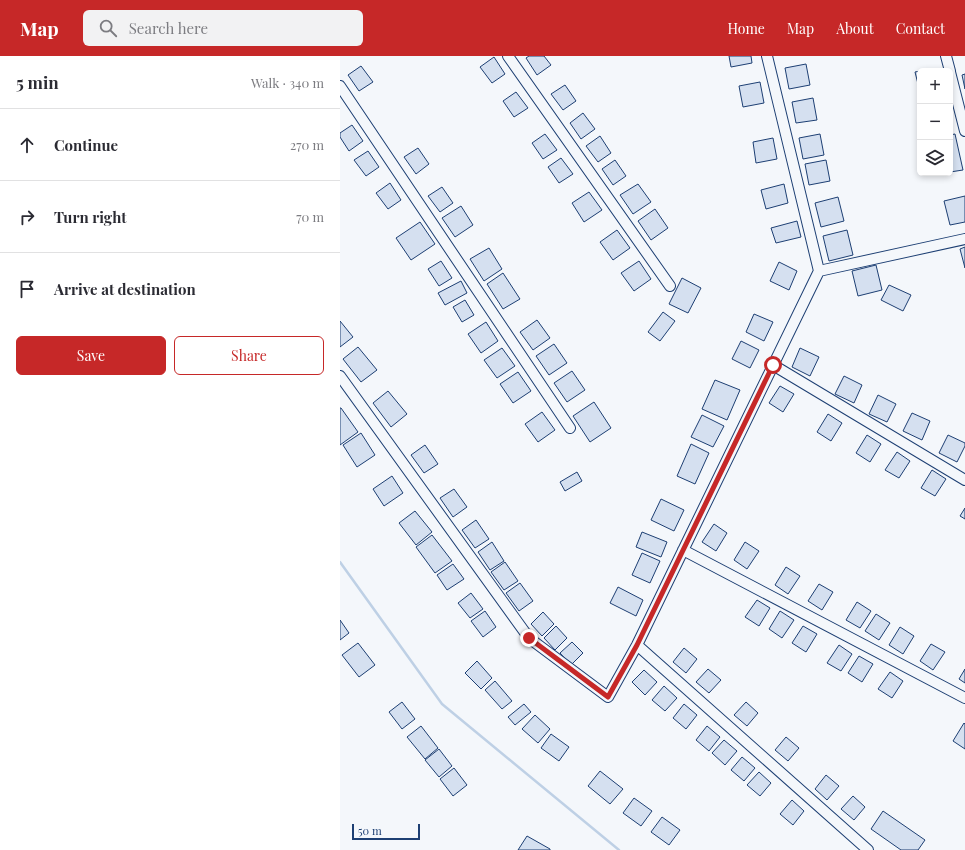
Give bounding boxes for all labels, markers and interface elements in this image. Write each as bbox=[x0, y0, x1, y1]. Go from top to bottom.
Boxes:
search box bbox=[83, 10, 363, 46]
text: Map bbox=[20, 15, 59, 41]
icon: search bbox=[97, 17, 119, 39]
text: Search here bbox=[129, 18, 208, 38]
text: Home bbox=[727, 19, 765, 38]
text: Map bbox=[787, 19, 814, 38]
text: About bbox=[836, 19, 874, 38]
text: Contact bbox=[896, 19, 945, 38]
map controls bbox=[917, 68, 953, 176]
button: + bbox=[917, 68, 953, 104]
text: 5 min bbox=[16, 71, 59, 93]
text: Walk · 340 m bbox=[251, 74, 324, 91]
button: − bbox=[917, 104, 953, 140]
icon: ahead bbox=[16, 134, 38, 156]
text: Continue bbox=[54, 135, 118, 155]
text: 270 m bbox=[290, 136, 324, 153]
button: layers bbox=[917, 140, 953, 176]
icon: right bbox=[16, 206, 38, 228]
text: Turn right bbox=[54, 207, 127, 227]
text: 70 m bbox=[296, 208, 324, 225]
icon: arrive bbox=[16, 278, 38, 300]
text: Arrive at destination bbox=[54, 279, 196, 299]
button: Save bbox=[16, 336, 166, 375]
button: Share bbox=[174, 336, 324, 375]
route start bbox=[764, 356, 782, 374]
route end bbox=[520, 629, 538, 647]
scale bar bbox=[352, 822, 420, 841]
text: 50 m bbox=[358, 823, 382, 838]

